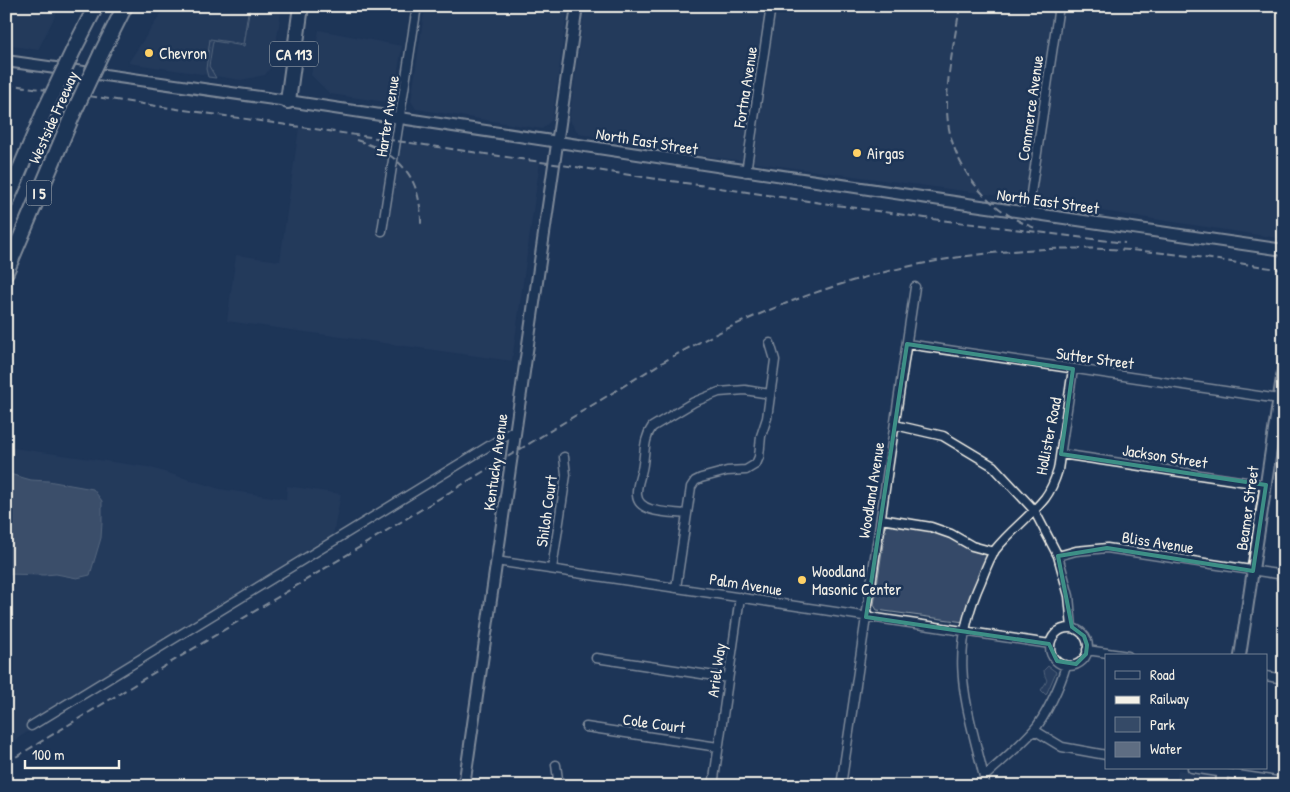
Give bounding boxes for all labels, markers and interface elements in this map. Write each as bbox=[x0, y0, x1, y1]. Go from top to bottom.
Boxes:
place label: Chevron bbox=[159, 42, 207, 64]
road number: CA 113 bbox=[270, 42, 318, 66]
street label: Fortna Avenue bbox=[728, 44, 762, 130]
marker: Chevron bbox=[143, 47, 155, 59]
street label: Commerce Avenue bbox=[1012, 53, 1048, 162]
street label: Westside Freeway bbox=[23, 67, 83, 167]
street label: Harter Avenue bbox=[370, 73, 404, 158]
street label: North East Street bbox=[594, 122, 700, 160]
place label: Airgas bbox=[867, 142, 904, 164]
marker: Airgas bbox=[851, 147, 863, 159]
road number: I 5 bbox=[26, 180, 52, 206]
street label: North East Street bbox=[995, 183, 1101, 219]
street label: Sutter Street bbox=[1055, 342, 1136, 374]
street label: Hollister Road bbox=[1030, 395, 1066, 477]
street label: Kentucky Avenue bbox=[477, 411, 513, 512]
street label: Jackson Street bbox=[1121, 438, 1210, 474]
street label: Woodland Avenue bbox=[853, 440, 890, 540]
street label: Beamer Street bbox=[1230, 464, 1264, 552]
street label: Shiloh Court bbox=[530, 473, 562, 548]
street label: Bliss Avenue bbox=[1120, 525, 1196, 559]
place label: Woodland Masonic Center bbox=[812, 560, 902, 600]
street label: Palm Avenue bbox=[708, 567, 785, 601]
marker: Woodland Masonic Center bbox=[796, 574, 808, 586]
street label: Ariel Way bbox=[701, 641, 731, 699]
legend bbox=[1105, 654, 1268, 770]
text: Road bbox=[1150, 664, 1175, 685]
text: Railway bbox=[1150, 688, 1189, 709]
street label: Cole Court bbox=[621, 708, 687, 738]
text: Park bbox=[1150, 714, 1175, 735]
scale bar bbox=[25, 737, 119, 769]
text: Water bbox=[1150, 738, 1182, 759]
text: 100 m bbox=[32, 744, 65, 765]

